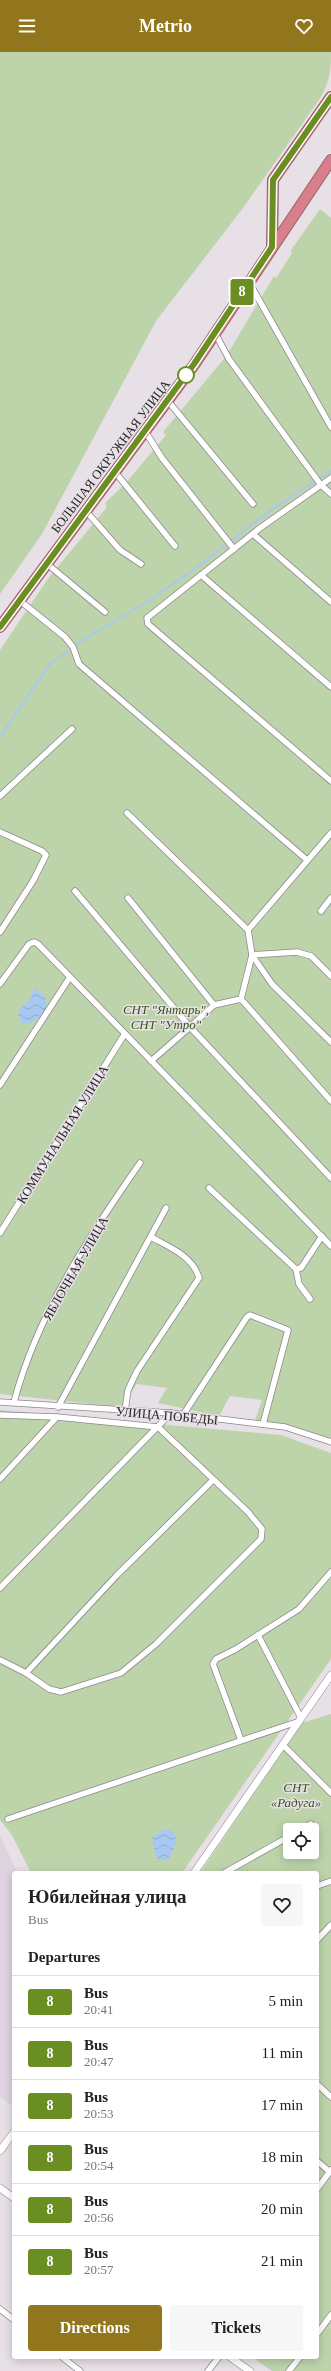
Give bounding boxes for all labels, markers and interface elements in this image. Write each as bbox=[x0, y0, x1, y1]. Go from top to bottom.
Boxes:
icon: menu bbox=[16, 15, 38, 37]
icon: heart bbox=[293, 15, 315, 37]
text: Metrio bbox=[139, 16, 192, 36]
line badge: 8 bbox=[229, 279, 255, 305]
text: 8 bbox=[239, 284, 246, 299]
unlabelled marker bbox=[177, 366, 195, 384]
street label: БОЛЬШАЯ ОКРУЖНАЯ УЛИЦА bbox=[48, 376, 173, 536]
park label: СНТ "Янтарь", СНТ "Утро" bbox=[123, 1002, 209, 1032]
street label: КОММУНАЛЬНАЯ УЛИЦА bbox=[14, 1062, 112, 1206]
street label: ЯБЛОЧНАЯ УЛИЦА bbox=[40, 1213, 112, 1323]
street label: УЛИЦА ПОБЕДЫ bbox=[115, 1404, 219, 1427]
park label: СНТ «Радуга» bbox=[271, 1780, 321, 1810]
map controls bbox=[283, 1823, 319, 1859]
button: locate bbox=[283, 1823, 319, 1859]
button: heart bbox=[261, 1884, 303, 1926]
text: Юбилейная улица bbox=[28, 1886, 186, 1907]
text: Bus bbox=[28, 1912, 48, 1927]
text: Departures bbox=[28, 1949, 100, 1965]
text: Bus bbox=[84, 1985, 108, 2001]
text: 5 min bbox=[268, 1993, 303, 2009]
text: 8 bbox=[47, 1994, 54, 2009]
text: 20:41 bbox=[84, 2002, 114, 2017]
text: Bus bbox=[84, 2037, 108, 2053]
text: 11 min bbox=[261, 2045, 303, 2061]
text: 8 bbox=[47, 2046, 54, 2061]
text: 20:47 bbox=[84, 2054, 114, 2069]
text: Bus bbox=[84, 2089, 108, 2105]
text: 17 min bbox=[261, 2097, 303, 2113]
text: 8 bbox=[47, 2098, 54, 2113]
text: 20:53 bbox=[84, 2106, 114, 2121]
text: Bus bbox=[84, 2141, 108, 2157]
text: 18 min bbox=[261, 2149, 303, 2165]
text: 8 bbox=[47, 2150, 54, 2165]
text: 20:54 bbox=[84, 2158, 114, 2173]
text: Bus bbox=[84, 2193, 108, 2209]
text: 20 min bbox=[261, 2201, 303, 2217]
text: 8 bbox=[47, 2202, 54, 2217]
text: 20:56 bbox=[84, 2210, 114, 2225]
text: Bus bbox=[84, 2245, 108, 2261]
text: 21 min bbox=[261, 2253, 303, 2269]
text: 8 bbox=[47, 2254, 54, 2269]
text: 20:57 bbox=[84, 2262, 114, 2277]
button: Directions bbox=[28, 2305, 162, 2351]
button: Tickets bbox=[170, 2305, 303, 2351]

